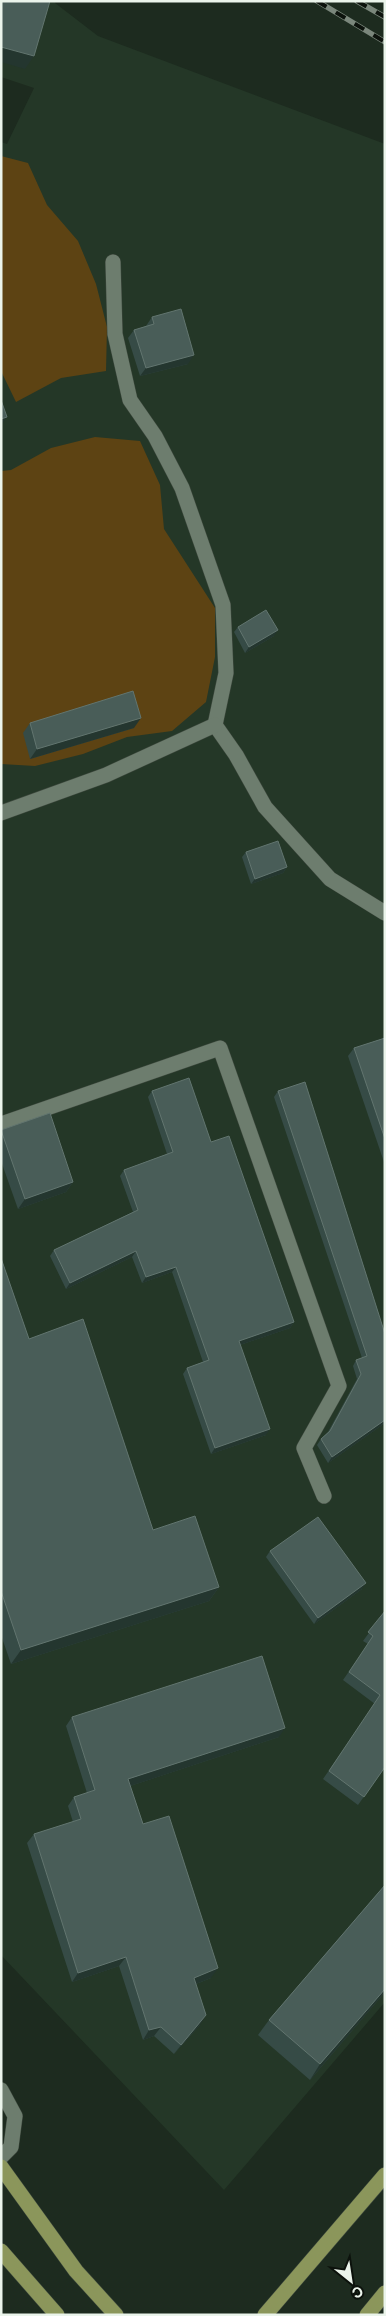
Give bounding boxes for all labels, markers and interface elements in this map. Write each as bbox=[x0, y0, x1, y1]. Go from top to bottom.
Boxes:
north arrow bbox=[326, 2256, 376, 2306]
text: С bbox=[349, 2283, 366, 2303]

